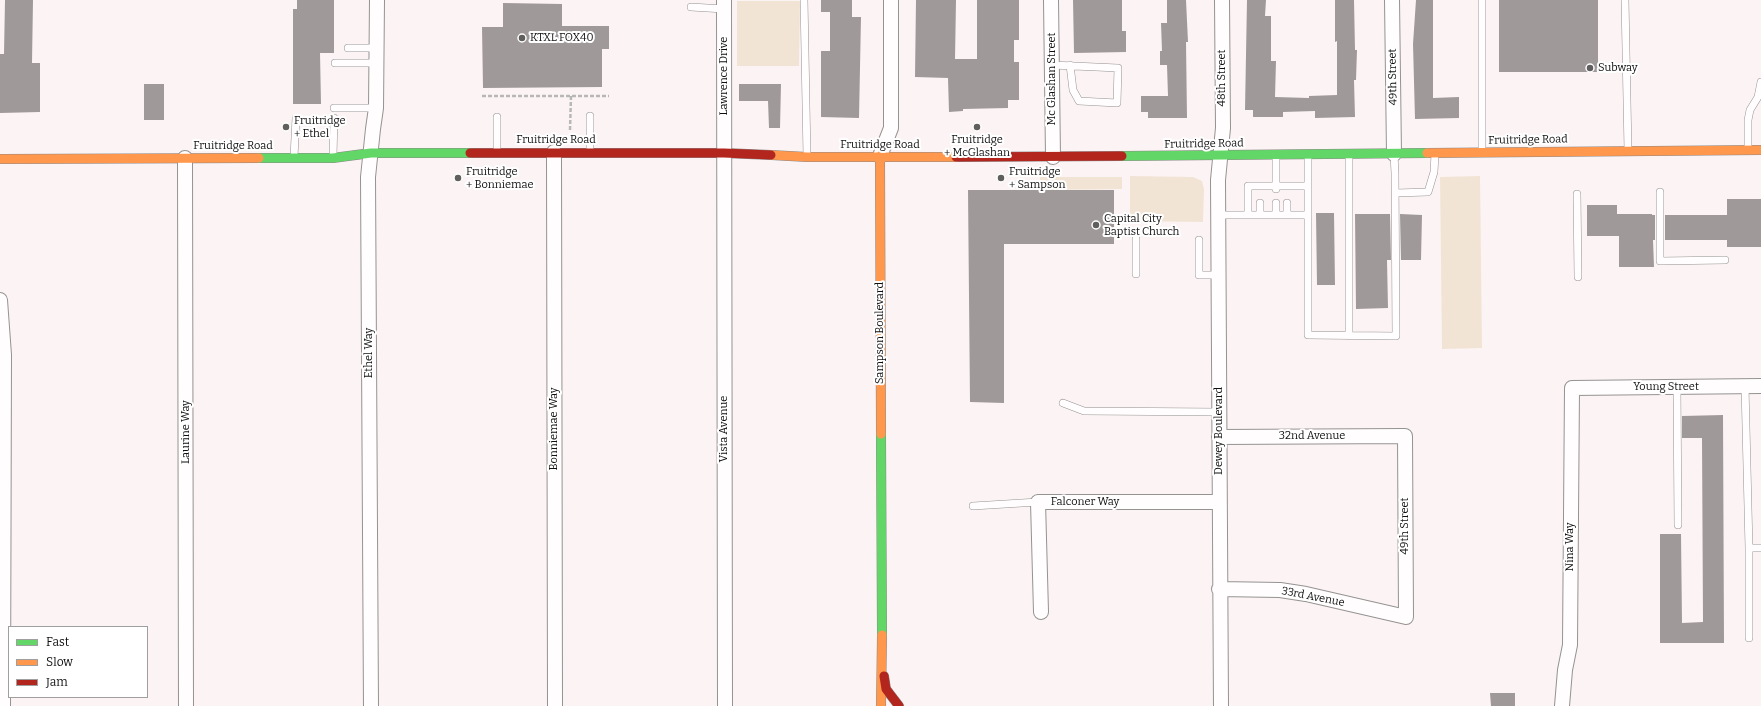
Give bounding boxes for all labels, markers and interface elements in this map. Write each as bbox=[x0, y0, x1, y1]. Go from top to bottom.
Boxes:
place label: KTXL FOX40 bbox=[530, 31, 594, 45]
marker: KTXL FOX40 bbox=[517, 33, 527, 43]
street label: Mc Glashan Street bbox=[1045, 33, 1059, 125]
street label: Lawrence Drive bbox=[717, 37, 731, 115]
street label: 49th Street bbox=[1386, 48, 1400, 106]
street label: 48th Street bbox=[1215, 50, 1229, 106]
place label: Subway bbox=[1598, 61, 1637, 75]
marker: Subway bbox=[1585, 63, 1595, 73]
place label: Fruitridge + Ethel bbox=[294, 114, 345, 140]
marker: Fruitridge + Ethel bbox=[281, 122, 291, 132]
marker: Fruitridge + McGlashan bbox=[972, 122, 982, 132]
street label: Fruitridge Road bbox=[516, 133, 596, 147]
place label: Fruitridge + McGlashan bbox=[944, 133, 1010, 159]
street label: Fruitridge Road bbox=[1488, 133, 1568, 147]
street label: Fruitridge Road bbox=[1164, 137, 1244, 151]
street label: Fruitridge Road bbox=[840, 138, 920, 152]
street label: Fruitridge Road bbox=[193, 139, 273, 153]
place label: Fruitridge + Bonniemae bbox=[466, 165, 534, 191]
place label: Fruitridge + Sampson bbox=[1009, 165, 1065, 191]
marker: Fruitridge + Bonniemae bbox=[453, 173, 463, 183]
marker: Fruitridge + Sampson bbox=[996, 173, 1006, 183]
place label: Capital City Baptist Church bbox=[1104, 212, 1179, 238]
marker: Capital City Baptist Church bbox=[1091, 220, 1101, 230]
street label: Sampson Boulevard bbox=[873, 282, 887, 384]
street label: Ethel Way bbox=[362, 328, 376, 378]
street label: Young Street bbox=[1633, 380, 1699, 394]
street label: Bonniemae Way bbox=[547, 387, 561, 471]
street label: Dewey Boulevard bbox=[1212, 387, 1226, 475]
street label: Vista Avenue bbox=[717, 396, 731, 462]
street label: Laurine Way bbox=[179, 400, 193, 464]
street label: 32nd Avenue bbox=[1279, 429, 1345, 443]
street label: Falconer Way bbox=[1051, 495, 1119, 509]
street label: 49th Street bbox=[1398, 498, 1412, 554]
street label: Nina Way bbox=[1563, 522, 1577, 572]
street label: 33rd Avenue bbox=[1280, 584, 1346, 610]
legend bbox=[8, 626, 148, 698]
text: Fast bbox=[46, 635, 69, 649]
text: Slow bbox=[46, 655, 73, 669]
text: Jam bbox=[46, 675, 68, 689]

